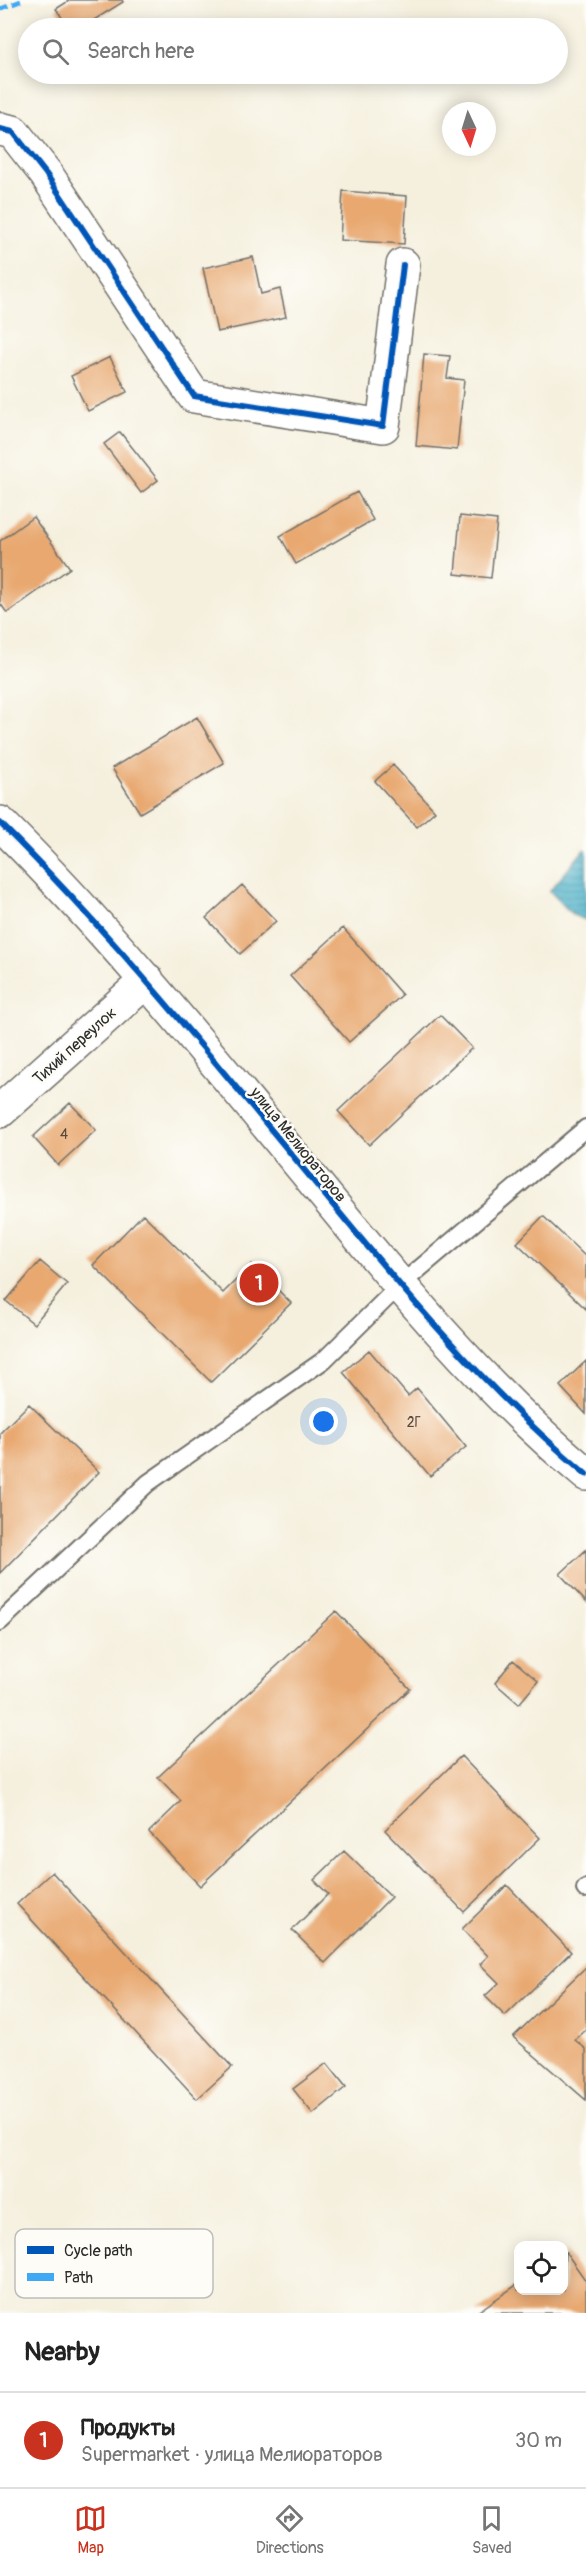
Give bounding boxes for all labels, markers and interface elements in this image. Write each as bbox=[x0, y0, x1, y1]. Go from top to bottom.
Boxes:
search box bbox=[18, 18, 568, 84]
icon: search bbox=[39, 35, 72, 68]
text: Search here bbox=[87, 37, 194, 65]
north arrow bbox=[442, 102, 496, 156]
street label: Тихий переулок bbox=[29, 1003, 121, 1089]
street label: улица Мелиораторов bbox=[245, 1082, 351, 1206]
house number: 4 bbox=[60, 1126, 68, 1143]
pin: 1 bbox=[240, 1260, 278, 1306]
your location bbox=[309, 1407, 338, 1436]
house number: 2Г bbox=[407, 1414, 421, 1431]
legend bbox=[15, 2229, 213, 2298]
text: Cycle path bbox=[64, 2241, 132, 2261]
map controls bbox=[514, 2241, 568, 2295]
button: locate bbox=[514, 2241, 568, 2295]
text: Path bbox=[64, 2268, 93, 2288]
text: Nearby bbox=[24, 2336, 100, 2368]
text: Продукты bbox=[81, 2414, 176, 2442]
text: 1 bbox=[40, 2428, 47, 2453]
text: 30 m bbox=[515, 2428, 562, 2453]
text: Supermarket · улица Мелиораторов bbox=[81, 2442, 383, 2467]
tab: Map bbox=[74, 2502, 107, 2558]
tab: Directions bbox=[256, 2502, 324, 2558]
tab: Saved bbox=[472, 2502, 512, 2558]

